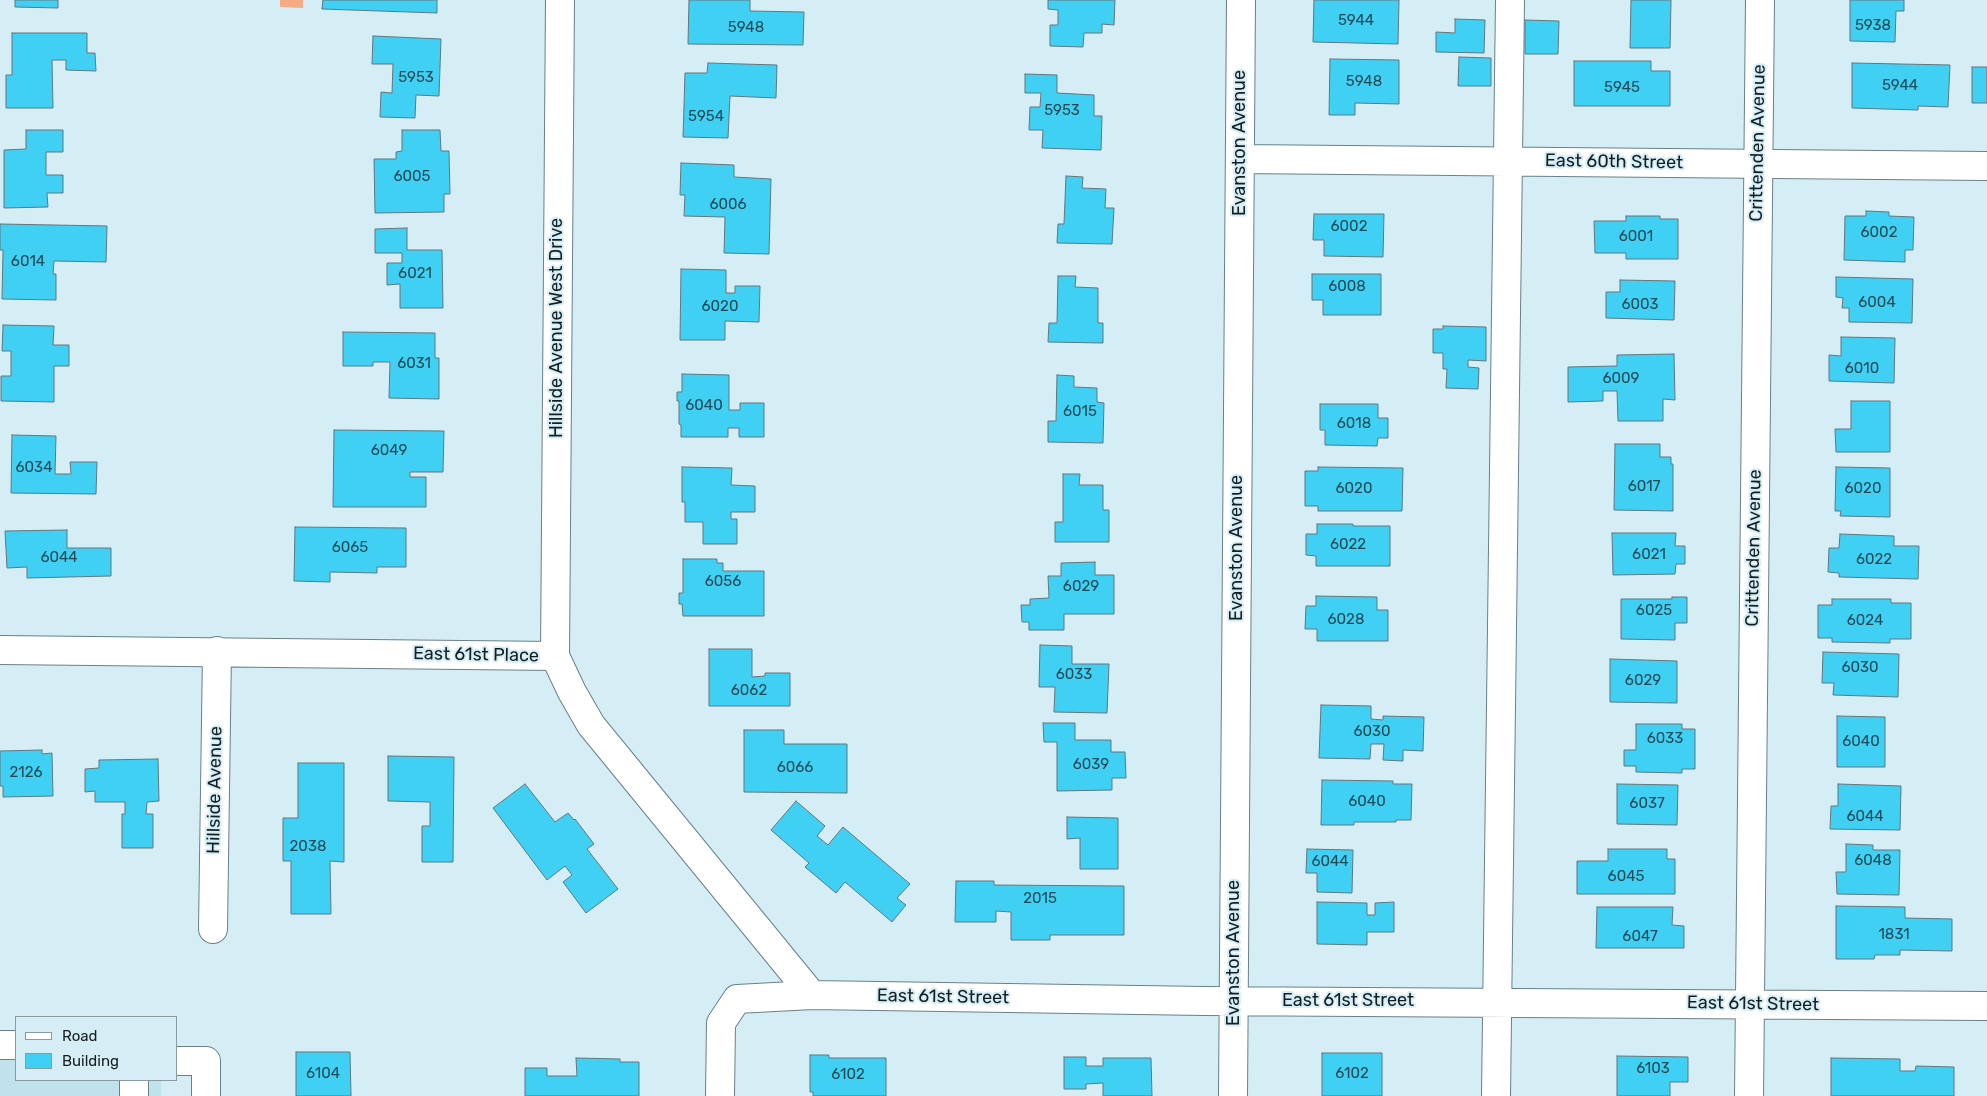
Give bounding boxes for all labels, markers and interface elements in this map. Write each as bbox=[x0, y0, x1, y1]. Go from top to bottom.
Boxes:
house number: 5944 bbox=[1338, 12, 1374, 30]
house number: 5938 bbox=[1855, 17, 1891, 35]
house number: 5948 bbox=[728, 19, 764, 37]
street label: Crittenden Avenue bbox=[1746, 64, 1770, 222]
house number: 5953 bbox=[398, 69, 434, 87]
street label: Evanston Avenue bbox=[1229, 70, 1251, 216]
house number: 5948 bbox=[1346, 73, 1382, 91]
house number: 5944 bbox=[1882, 77, 1918, 95]
house number: 5945 bbox=[1604, 79, 1640, 97]
house number: 5953 bbox=[1044, 102, 1080, 120]
house number: 5954 bbox=[688, 108, 724, 126]
street label: East 60th Street bbox=[1545, 150, 1683, 174]
house number: 6005 bbox=[393, 168, 431, 186]
house number: 6006 bbox=[709, 196, 747, 214]
street label: Hillside Avenue West Drive bbox=[546, 218, 568, 438]
house number: 6002 bbox=[1331, 218, 1367, 236]
house number: 6002 bbox=[1861, 224, 1897, 242]
house number: 6001 bbox=[1619, 228, 1653, 246]
house number: 6014 bbox=[11, 253, 45, 271]
house number: 6021 bbox=[398, 265, 432, 283]
house number: 6008 bbox=[1328, 278, 1366, 296]
house number: 6004 bbox=[1858, 294, 1896, 312]
house number: 6003 bbox=[1621, 296, 1659, 314]
house number: 6020 bbox=[702, 298, 738, 316]
house number: 6031 bbox=[397, 355, 431, 373]
house number: 6010 bbox=[1845, 360, 1879, 378]
house number: 6009 bbox=[1603, 370, 1639, 388]
house number: 6040 bbox=[685, 397, 723, 415]
house number: 6015 bbox=[1063, 403, 1097, 421]
house number: 6018 bbox=[1337, 415, 1371, 433]
house number: 6049 bbox=[371, 442, 407, 460]
house number: 6034 bbox=[16, 459, 52, 477]
street label: Crittenden Avenue bbox=[1742, 469, 1766, 627]
street label: Evanston Avenue bbox=[1226, 475, 1248, 621]
house number: 6017 bbox=[1628, 478, 1660, 496]
house number: 6020 bbox=[1336, 480, 1372, 498]
house number: 6020 bbox=[1845, 480, 1881, 498]
house number: 6022 bbox=[1330, 536, 1366, 554]
house number: 6065 bbox=[332, 539, 368, 557]
house number: 6021 bbox=[1632, 546, 1666, 564]
house number: 6044 bbox=[40, 549, 78, 567]
house number: 6022 bbox=[1856, 551, 1892, 569]
house number: 6056 bbox=[705, 573, 741, 591]
house number: 6029 bbox=[1063, 578, 1099, 596]
house number: 6025 bbox=[1636, 602, 1672, 620]
house number: 6028 bbox=[1328, 611, 1364, 629]
house number: 6024 bbox=[1847, 612, 1883, 630]
street label: East 61st Place bbox=[413, 643, 539, 667]
house number: 6030 bbox=[1841, 659, 1879, 677]
house number: 6033 bbox=[1056, 666, 1092, 684]
house number: 6029 bbox=[1625, 672, 1661, 690]
house number: 6062 bbox=[731, 682, 767, 700]
house number: 6030 bbox=[1353, 723, 1391, 741]
street label: Hillside Avenue bbox=[203, 726, 227, 854]
house number: 6033 bbox=[1647, 730, 1683, 748]
house number: 6040 bbox=[1842, 733, 1880, 751]
house number: 6039 bbox=[1073, 756, 1109, 774]
house number: 6066 bbox=[777, 759, 813, 777]
house number: 2126 bbox=[9, 764, 43, 782]
house number: 6040 bbox=[1348, 793, 1386, 811]
house number: 6037 bbox=[1629, 795, 1665, 813]
house number: 6044 bbox=[1846, 808, 1884, 826]
house number: 2038 bbox=[290, 838, 326, 856]
house number: 6048 bbox=[1854, 852, 1892, 870]
house number: 6044 bbox=[1311, 853, 1349, 871]
house number: 6045 bbox=[1608, 868, 1644, 886]
street label: Evanston Avenue bbox=[1223, 880, 1245, 1026]
house number: 2015 bbox=[1023, 890, 1057, 908]
house number: 1831 bbox=[1878, 926, 1910, 944]
house number: 6047 bbox=[1622, 928, 1658, 946]
street label: East 61st Street bbox=[877, 985, 1009, 1009]
street label: East 61st Street bbox=[1282, 990, 1414, 1012]
street label: East 61st Street bbox=[1687, 992, 1819, 1016]
legend bbox=[15, 1016, 178, 1081]
text: Road bbox=[62, 1027, 98, 1045]
text: Building bbox=[62, 1052, 119, 1070]
house number: 6103 bbox=[1636, 1060, 1670, 1078]
house number: 6104 bbox=[306, 1065, 340, 1083]
house number: 6102 bbox=[1335, 1065, 1369, 1083]
house number: 6102 bbox=[831, 1066, 865, 1084]

